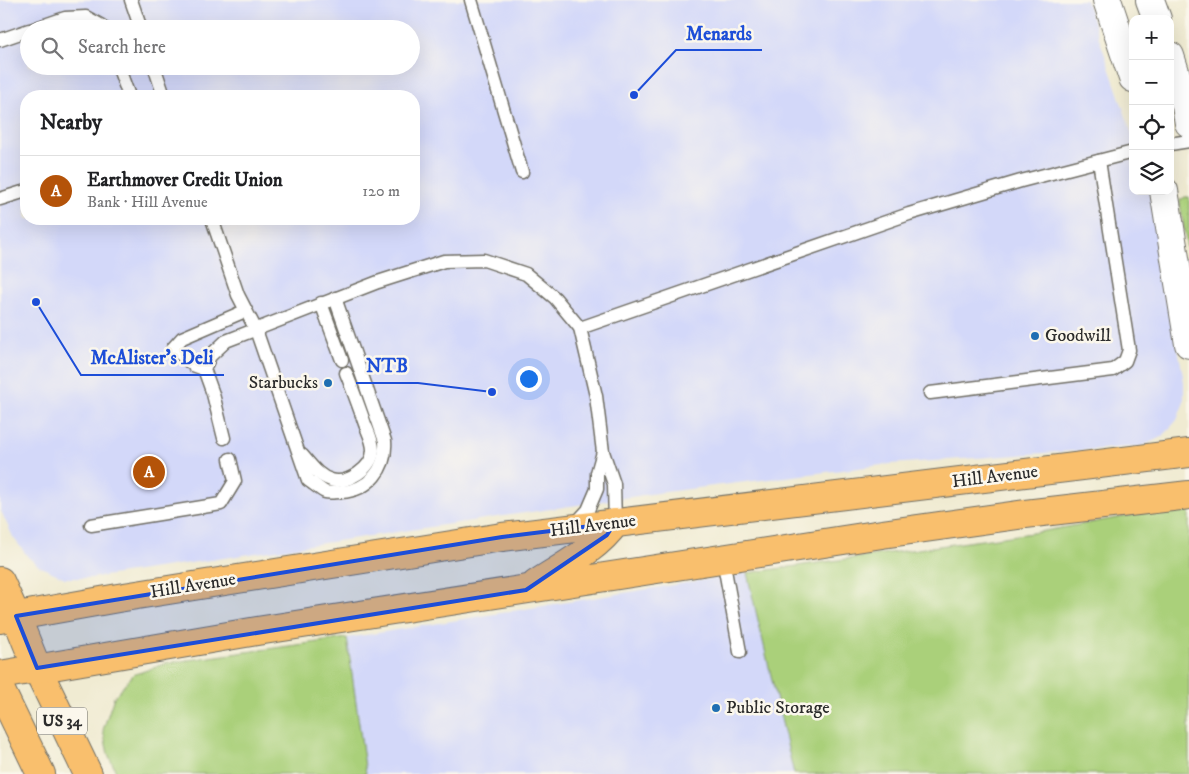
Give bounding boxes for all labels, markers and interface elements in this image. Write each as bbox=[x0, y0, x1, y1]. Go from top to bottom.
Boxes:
map controls bbox=[1129, 15, 1174, 195]
button: + bbox=[1129, 15, 1174, 60]
callout: Menards bbox=[676, 16, 762, 50]
search box bbox=[20, 20, 420, 75]
text: Menards bbox=[686, 23, 753, 46]
icon: search bbox=[38, 34, 66, 62]
text: Search here bbox=[78, 36, 166, 59]
button: − bbox=[1129, 60, 1174, 105]
button: locate bbox=[1129, 105, 1174, 150]
text: Nearby bbox=[40, 110, 102, 136]
button: layers bbox=[1129, 150, 1174, 195]
text: Earthmover Credit Union bbox=[87, 169, 283, 192]
text: A bbox=[51, 181, 61, 201]
text: 120 m bbox=[362, 181, 400, 201]
text: Bank · Hill Avenue bbox=[87, 192, 208, 212]
place label: Goodwill bbox=[1045, 325, 1112, 347]
marker: Goodwill bbox=[1029, 330, 1041, 342]
callout: McAlister's Deli bbox=[81, 341, 224, 375]
text: McAlister's Deli bbox=[91, 347, 214, 370]
callout: NTB bbox=[356, 349, 418, 383]
text: NTB bbox=[366, 355, 408, 378]
your location bbox=[516, 366, 542, 392]
place label: Starbucks bbox=[249, 372, 318, 394]
marker: Starbucks bbox=[322, 377, 334, 389]
pin: A bbox=[133, 453, 165, 491]
street label: Hill Avenue bbox=[951, 461, 1039, 493]
street label: Hill Avenue bbox=[549, 510, 637, 542]
street label: Hill Avenue bbox=[149, 568, 237, 604]
place label: Public Storage bbox=[726, 697, 830, 719]
marker: Public Storage bbox=[710, 702, 722, 714]
road number: US 34 bbox=[37, 708, 87, 734]

